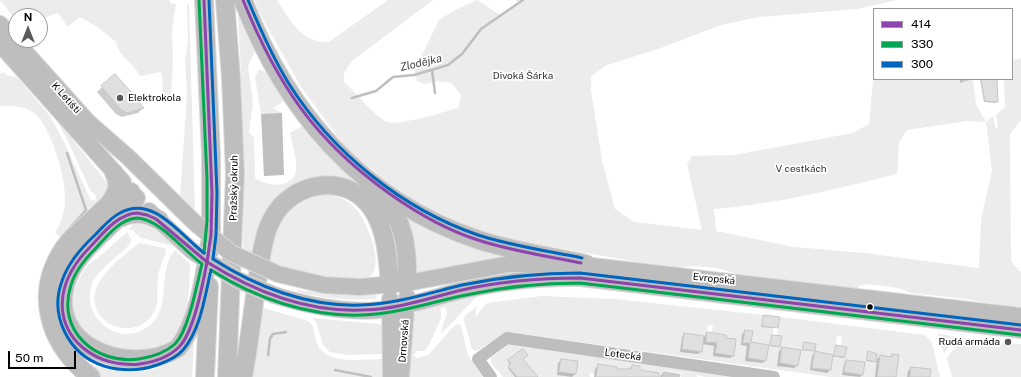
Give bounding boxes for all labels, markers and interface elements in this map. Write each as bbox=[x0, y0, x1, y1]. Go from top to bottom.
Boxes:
north arrow bbox=[8, 8, 48, 48]
legend bbox=[873, 8, 1013, 80]
text: N bbox=[24, 11, 32, 23]
text: 414 bbox=[911, 17, 931, 31]
text: 330 bbox=[911, 37, 933, 51]
water label: Zlodějka bbox=[399, 52, 443, 74]
text: 300 bbox=[911, 57, 933, 71]
park label: Divoká Šárka bbox=[493, 70, 553, 82]
street label: K Letišti bbox=[49, 80, 83, 116]
place label: Elektrokola bbox=[128, 92, 181, 104]
marker: Elektrokola bbox=[115, 93, 125, 103]
street label: Pražský okruh bbox=[227, 155, 241, 221]
park label: V cestkách bbox=[775, 163, 827, 175]
street label: Evropská bbox=[692, 271, 736, 287]
unlabelled marker bbox=[865, 302, 875, 312]
street label: Drnovská bbox=[397, 319, 411, 363]
place label: Rudá armáda bbox=[938, 336, 1000, 348]
marker: Rudá armáda bbox=[1003, 337, 1013, 347]
scale bar bbox=[10, 343, 78, 369]
street label: Letecká bbox=[604, 346, 642, 364]
text: 50 m bbox=[15, 351, 43, 365]

